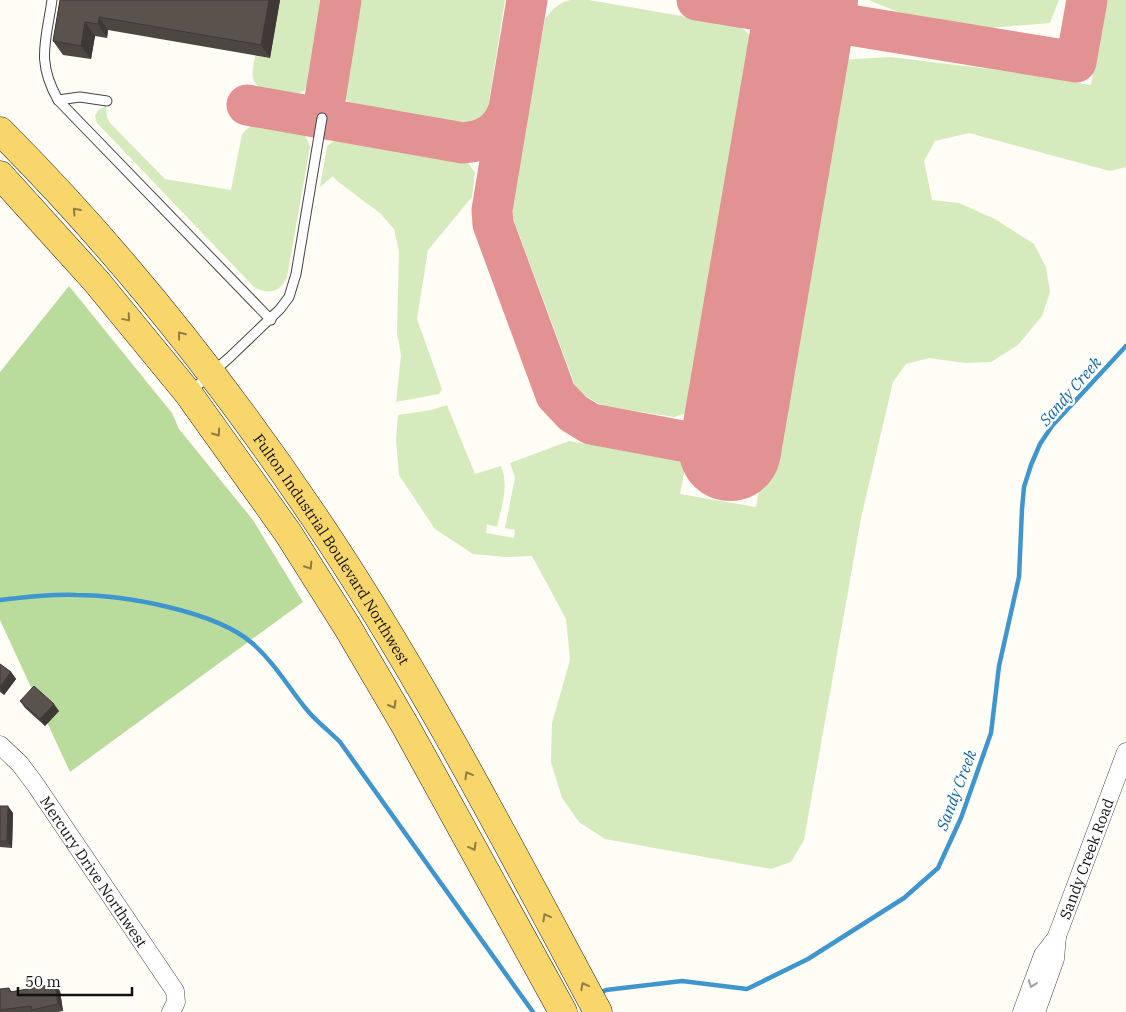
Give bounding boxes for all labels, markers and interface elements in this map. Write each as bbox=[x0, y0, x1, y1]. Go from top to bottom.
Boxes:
one-way arrow bbox=[73, 208, 82, 217]
one-way arrow bbox=[121, 313, 130, 322]
one-way arrow bbox=[178, 332, 187, 341]
water label: Sandy Creek bbox=[1034, 352, 1106, 430]
one-way arrow bbox=[211, 427, 220, 436]
street label: Fulton Industrial Boulevard Northwest bbox=[250, 430, 414, 668]
one-way arrow bbox=[303, 561, 312, 570]
one-way arrow bbox=[387, 699, 397, 708]
water label: Sandy Creek bbox=[931, 746, 981, 834]
one-way arrow bbox=[464, 771, 474, 780]
street label: Mercury Drive Northwest bbox=[36, 792, 152, 951]
street label: Sandy Creek Road bbox=[1055, 796, 1117, 922]
one-way arrow bbox=[466, 842, 476, 851]
one-way arrow bbox=[543, 913, 553, 922]
scale bar bbox=[18, 964, 131, 996]
text: 50 m bbox=[25, 972, 61, 991]
one-way arrow bbox=[1028, 979, 1038, 987]
one-way arrow bbox=[580, 982, 590, 991]

